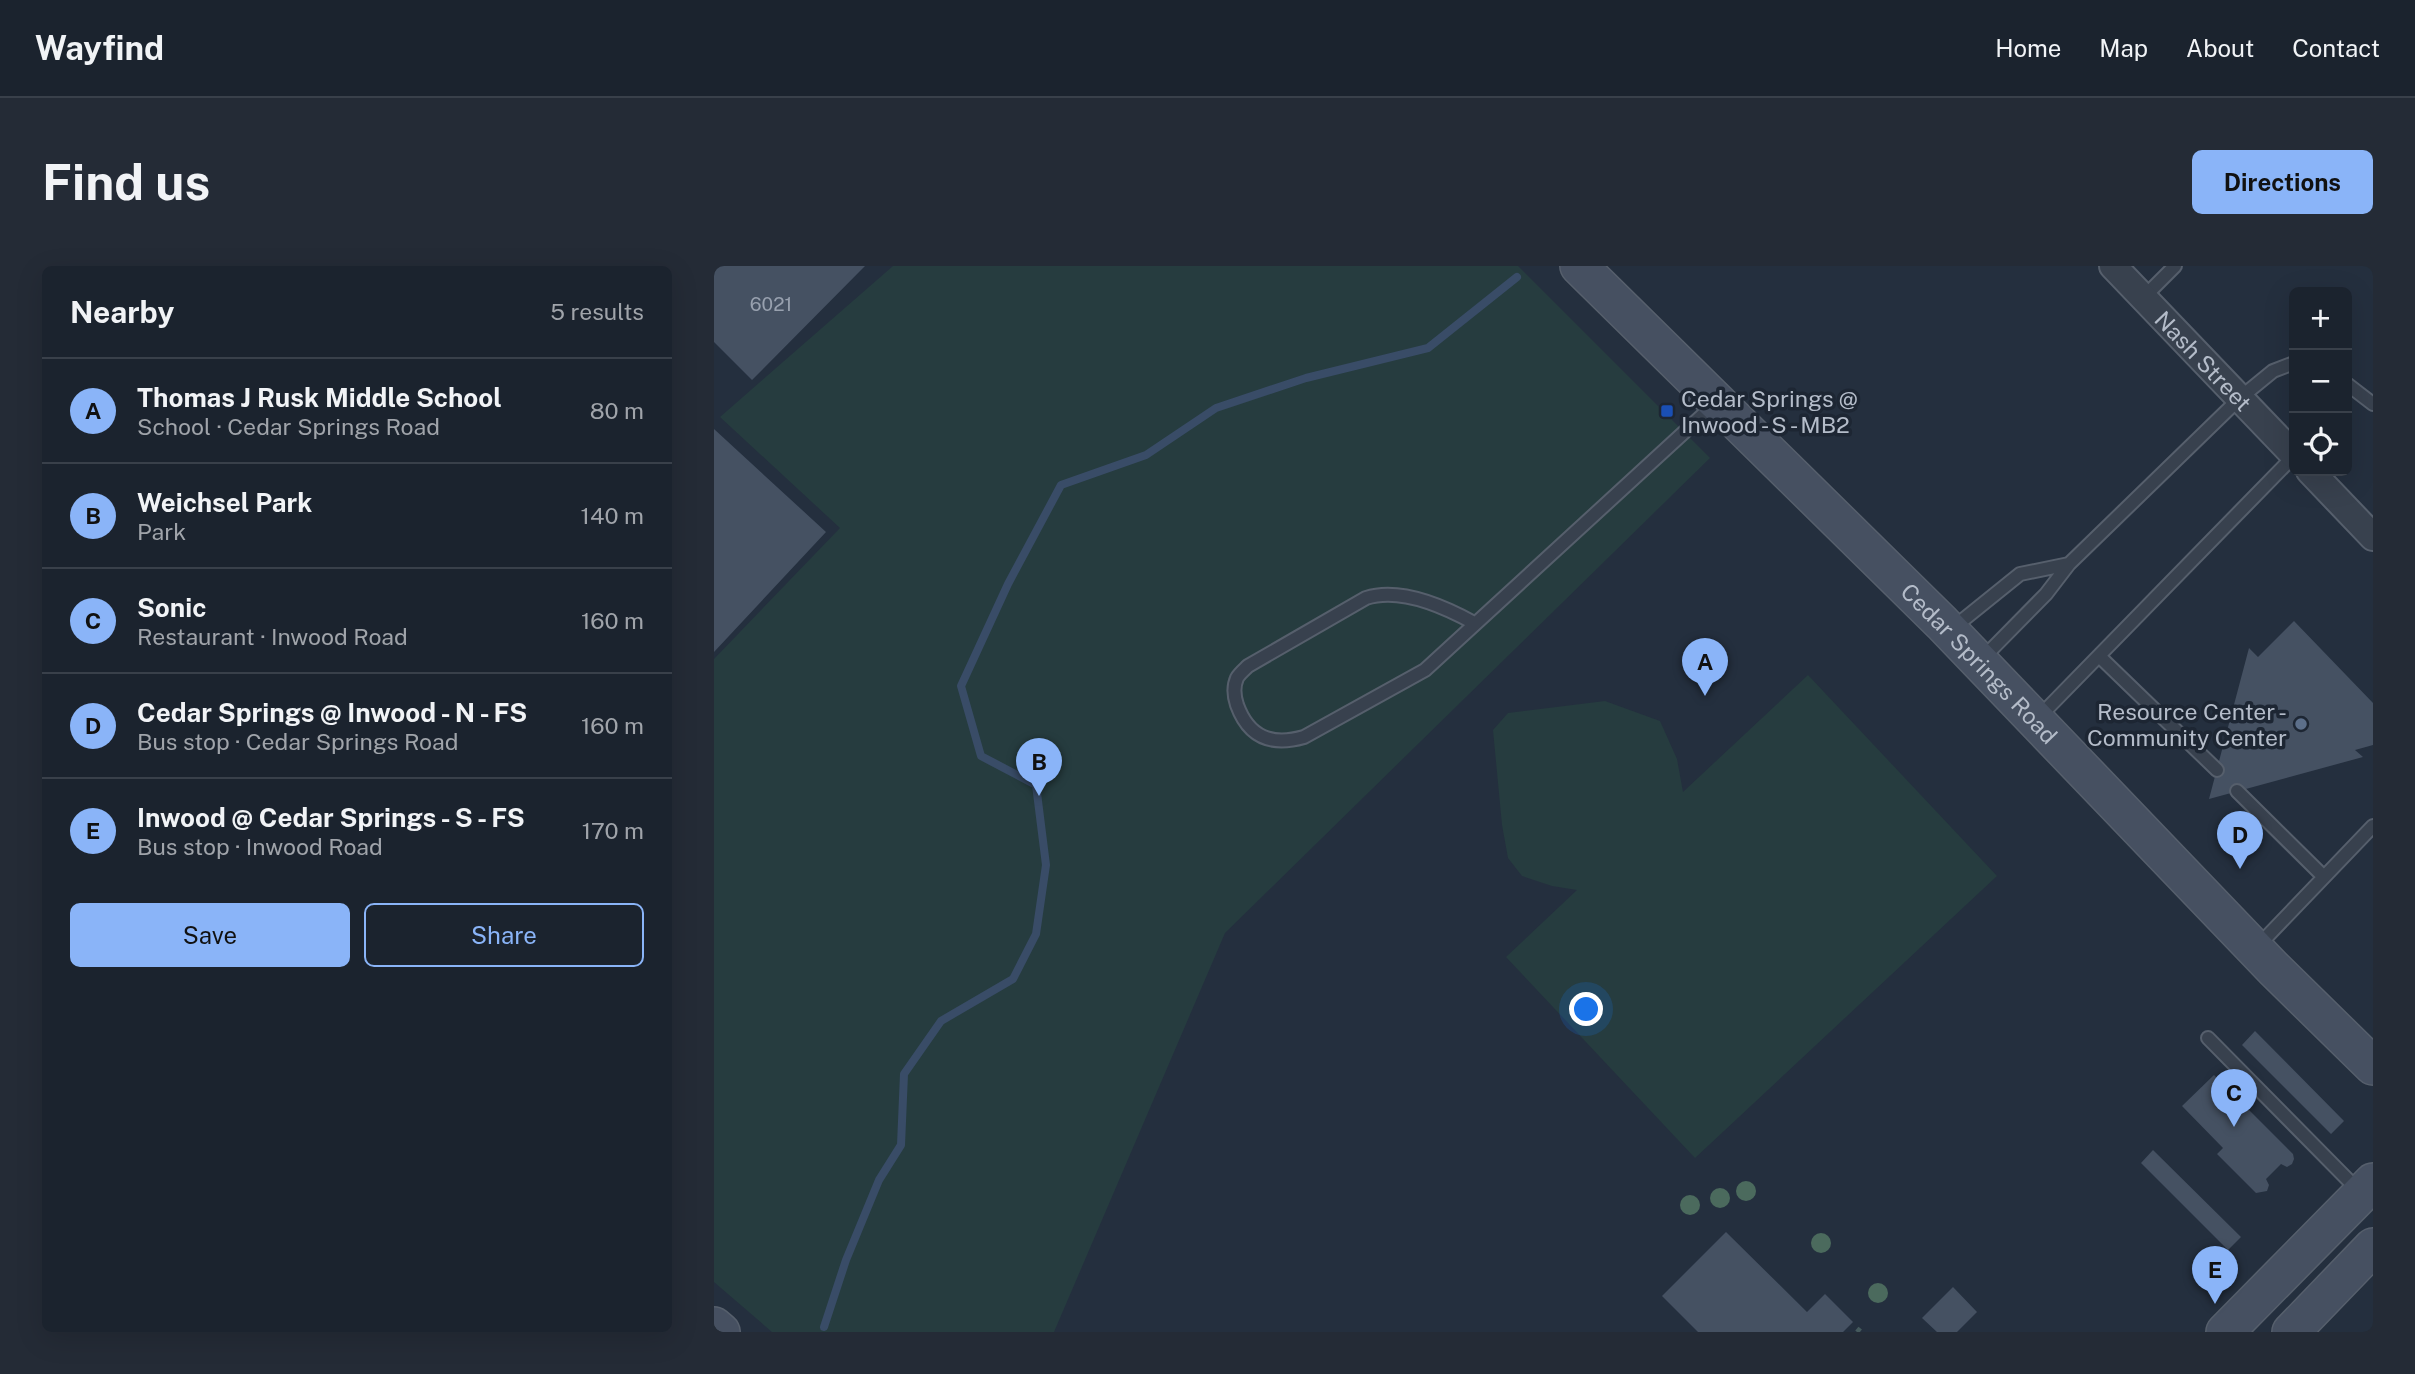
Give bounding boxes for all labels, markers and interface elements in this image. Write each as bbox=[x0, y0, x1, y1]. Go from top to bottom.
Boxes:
text: Wayfind bbox=[35, 29, 164, 67]
text: Home bbox=[1995, 34, 2061, 62]
text: Map bbox=[2099, 34, 2148, 62]
text: About bbox=[2186, 34, 2254, 62]
text: Contact bbox=[2292, 34, 2380, 62]
button: Directions bbox=[2192, 150, 2373, 214]
text: Find us bbox=[42, 153, 210, 211]
map controls bbox=[2289, 287, 2352, 476]
button: + bbox=[2289, 287, 2352, 350]
house number: 6021 bbox=[750, 293, 792, 315]
text: Nearby bbox=[70, 294, 174, 330]
text: 5 results bbox=[550, 298, 644, 325]
street label: Nash Street bbox=[2150, 305, 2257, 416]
button: − bbox=[2289, 350, 2352, 413]
text: Thomas J Rusk Middle School bbox=[137, 382, 502, 413]
place label: Cedar Springs @ Inwood - S - MB2 bbox=[1681, 385, 1858, 438]
text: A bbox=[85, 397, 101, 424]
text: 80 m bbox=[590, 397, 644, 424]
marker: Cedar Springs @ Inwood - S - MB2 bbox=[1659, 403, 1675, 419]
text: School · Cedar Springs Road bbox=[137, 413, 440, 440]
button: locate bbox=[2289, 413, 2352, 476]
text: Weichsel Park bbox=[137, 487, 312, 518]
text: B bbox=[85, 502, 101, 529]
text: 140 m bbox=[581, 502, 644, 529]
text: Park bbox=[137, 518, 186, 545]
street label: Cedar Springs Road bbox=[1896, 577, 2063, 749]
text: Sonic bbox=[137, 592, 206, 623]
text: C bbox=[85, 607, 101, 634]
text: 160 m bbox=[581, 607, 644, 634]
text: Restaurant · Inwood Road bbox=[137, 623, 408, 650]
pin: A bbox=[1682, 638, 1728, 696]
text: Cedar Springs @ Inwood - N - FS bbox=[137, 697, 527, 728]
place label: Resource Center - Community Center bbox=[2087, 698, 2287, 751]
text: D bbox=[85, 712, 101, 739]
text: 160 m bbox=[581, 712, 644, 739]
marker: Resource Center - Community Center bbox=[2293, 716, 2309, 732]
text: Bus stop · Cedar Springs Road bbox=[137, 728, 458, 755]
pin: B bbox=[1016, 738, 1062, 796]
text: Inwood @ Cedar Springs - S - FS bbox=[137, 802, 525, 833]
pin: D bbox=[2217, 811, 2263, 869]
text: E bbox=[86, 817, 100, 844]
text: 170 m bbox=[582, 817, 644, 844]
text: Bus stop · Inwood Road bbox=[137, 833, 383, 860]
button: Save bbox=[70, 903, 350, 967]
button: Share bbox=[364, 903, 644, 967]
your location bbox=[1569, 992, 1603, 1026]
pin: C bbox=[2211, 1069, 2257, 1127]
pin: E bbox=[2192, 1246, 2238, 1304]

